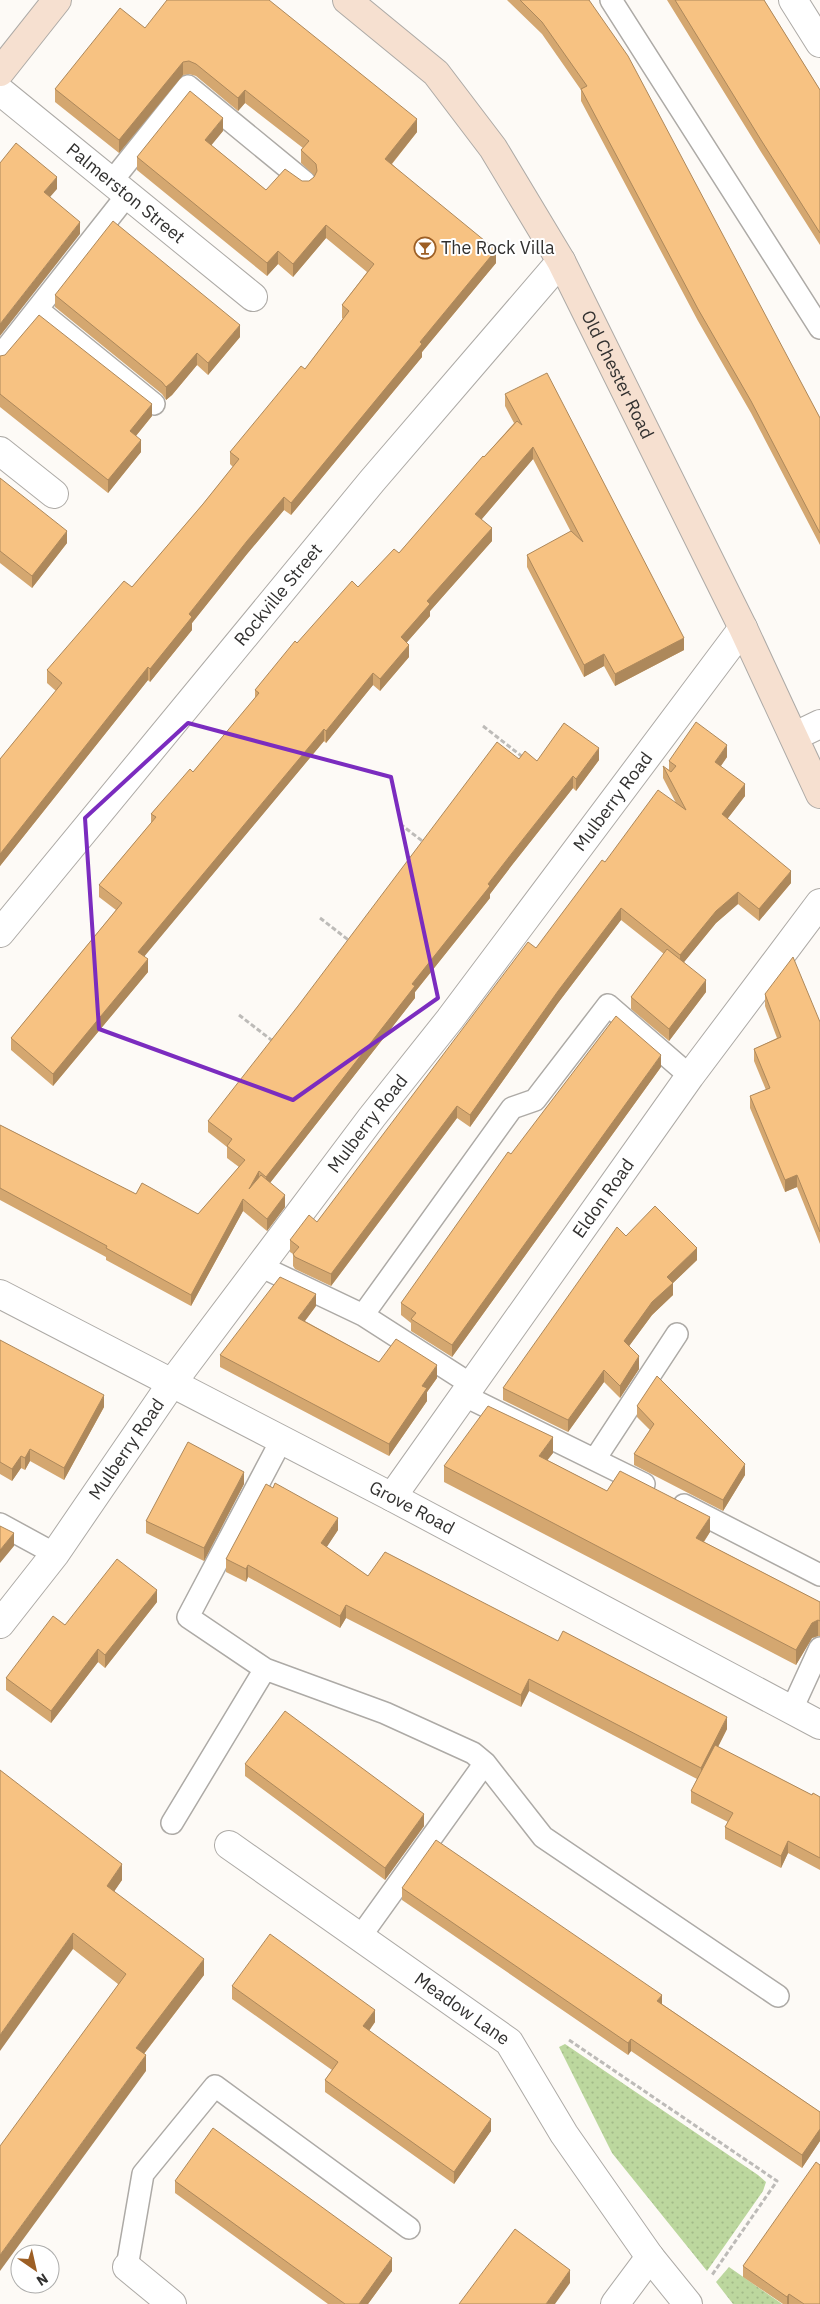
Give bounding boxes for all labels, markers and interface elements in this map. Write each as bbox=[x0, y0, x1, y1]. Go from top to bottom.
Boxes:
street label: Palmerston Street bbox=[62, 138, 190, 248]
bar icon: The Rock Villa bbox=[413, 236, 437, 260]
place label: The Rock Villa bbox=[441, 236, 555, 259]
street label: Old Chester Road bbox=[576, 306, 659, 443]
street label: Rockville Street bbox=[229, 538, 327, 651]
street label: Mulberry Road bbox=[568, 747, 657, 855]
street label: Mulberry Road bbox=[322, 1070, 412, 1177]
street label: Eldon Road bbox=[567, 1154, 639, 1242]
street label: Mulberry Road bbox=[83, 1394, 169, 1504]
street label: Grove Road bbox=[366, 1475, 459, 1539]
street label: Meadow Lane bbox=[410, 1967, 515, 2050]
north arrow bbox=[10, 2244, 60, 2294]
text: N bbox=[33, 2269, 52, 2290]

